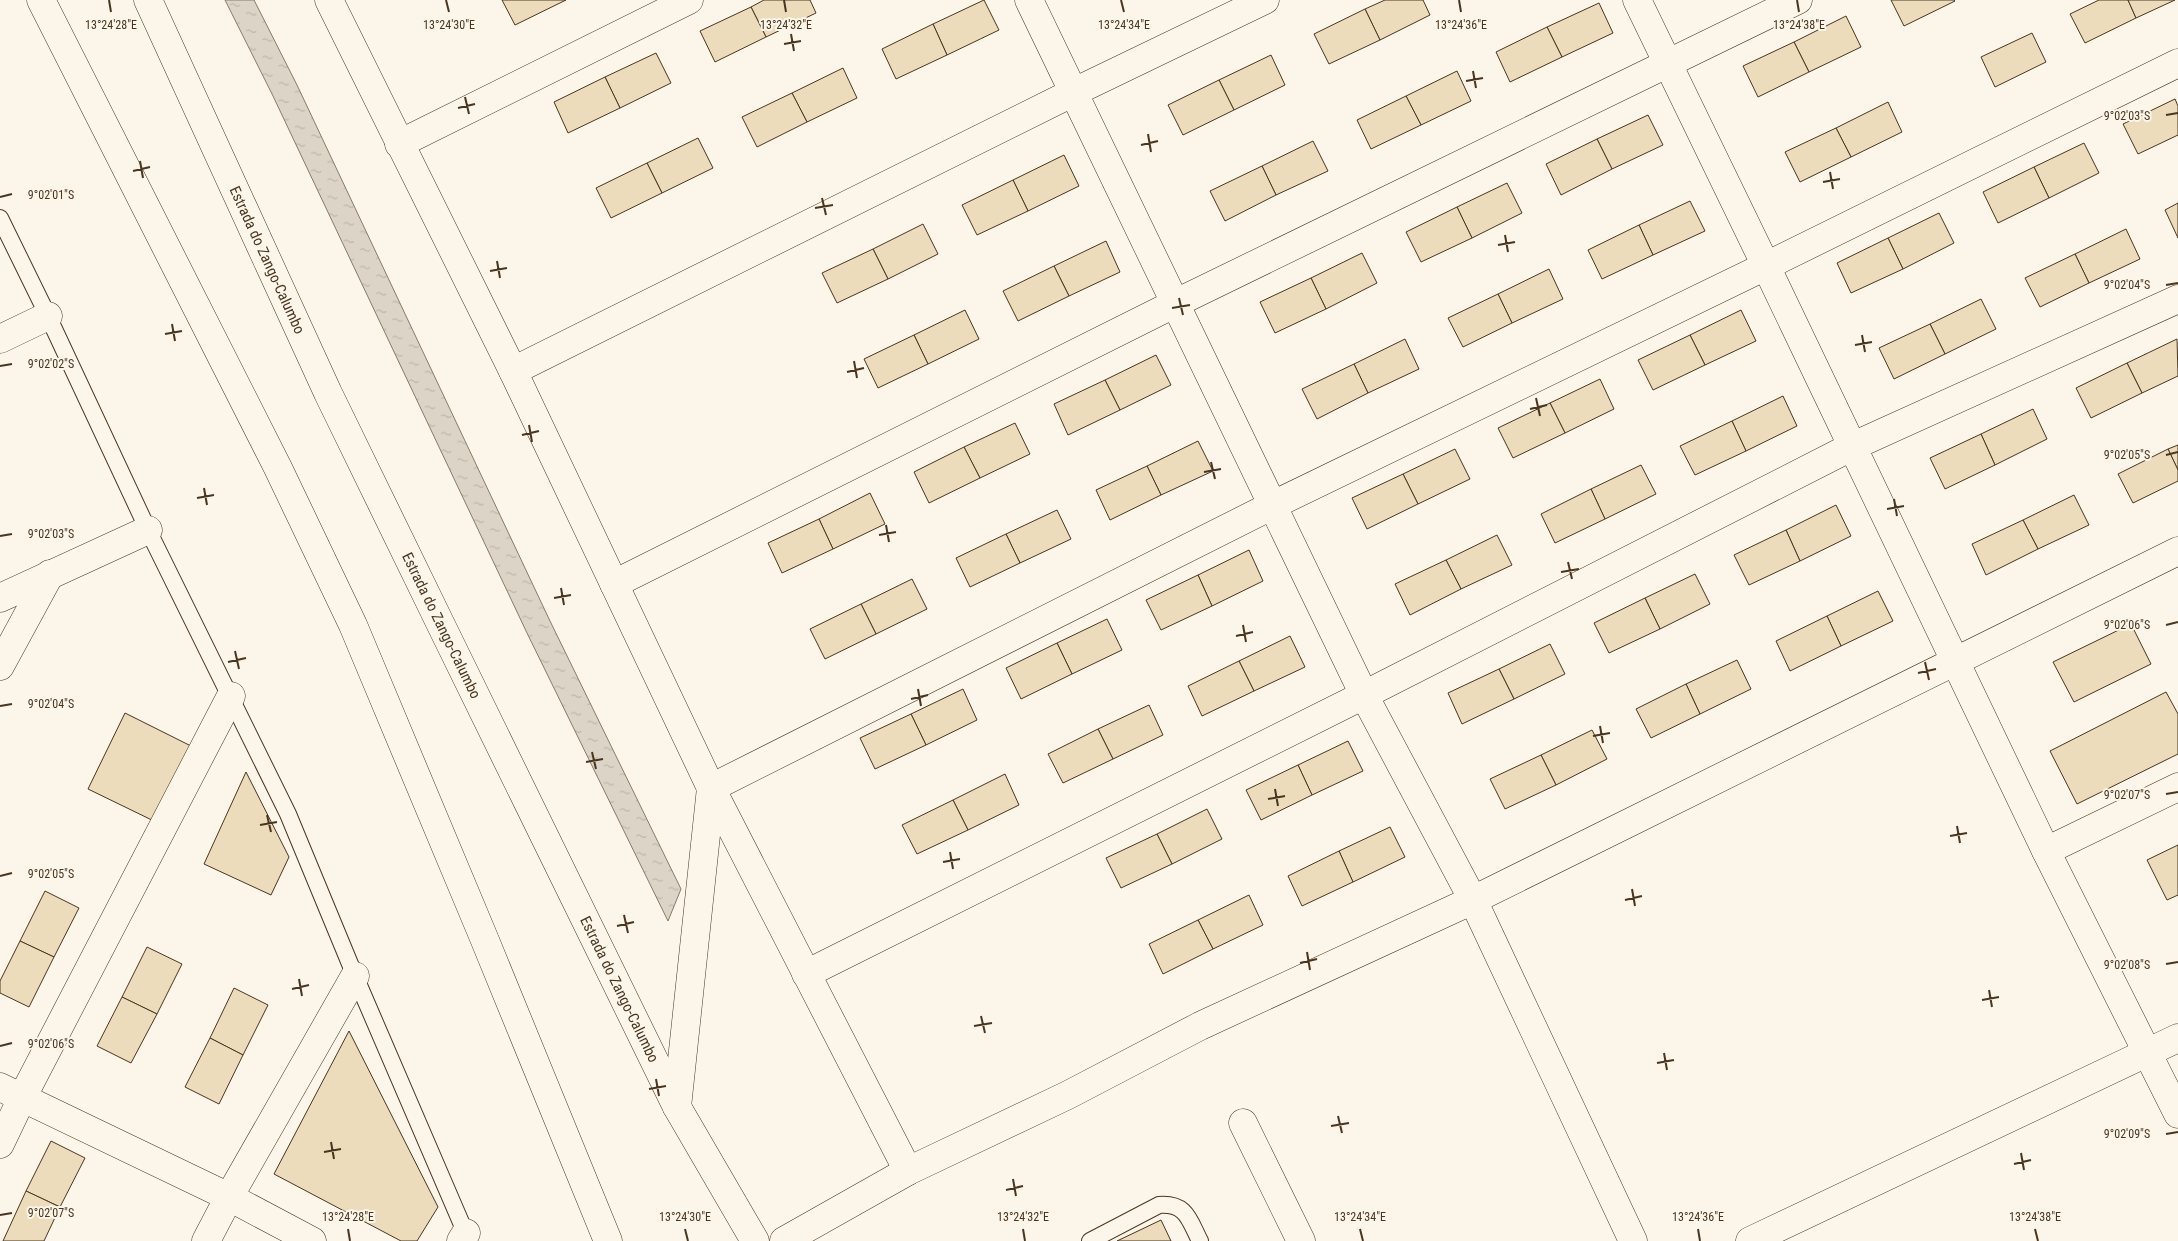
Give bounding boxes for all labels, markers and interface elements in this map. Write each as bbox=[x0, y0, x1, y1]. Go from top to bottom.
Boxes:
text: 13°24'28"E bbox=[85, 18, 137, 32]
text: 13°24'30"E bbox=[423, 18, 475, 32]
text: 13°24'32"E bbox=[760, 18, 812, 32]
text: 13°24'34"E bbox=[1098, 18, 1150, 32]
text: 13°24'36"E bbox=[1435, 18, 1487, 32]
text: 13°24'38"E bbox=[1773, 18, 1825, 32]
text: 9°02'03"S bbox=[2104, 109, 2150, 123]
street label: Estrada do Zango-Calumbo bbox=[226, 183, 309, 337]
text: 9°02'01"S bbox=[28, 188, 74, 202]
text: 9°02'04"S bbox=[2104, 278, 2150, 292]
text: 9°02'02"S bbox=[28, 357, 74, 371]
text: 9°02'05"S bbox=[2104, 448, 2150, 462]
text: 9°02'03"S bbox=[28, 527, 74, 541]
street label: Estrada do Zango-Calumbo bbox=[398, 550, 485, 702]
text: 9°02'06"S bbox=[2104, 618, 2150, 632]
text: 9°02'04"S bbox=[28, 697, 74, 711]
text: 9°02'07"S bbox=[2104, 788, 2150, 802]
text: 9°02'05"S bbox=[28, 867, 74, 881]
street label: Estrada do Zango-Calumbo bbox=[576, 913, 663, 1065]
text: 9°02'08"S bbox=[2104, 958, 2150, 972]
text: 9°02'06"S bbox=[28, 1037, 74, 1051]
text: 9°02'09"S bbox=[2104, 1127, 2150, 1141]
text: 9°02'07"S bbox=[28, 1206, 74, 1220]
text: 13°24'28"E bbox=[322, 1210, 374, 1224]
text: 13°24'30"E bbox=[659, 1210, 711, 1224]
text: 13°24'32"E bbox=[997, 1210, 1049, 1224]
text: 13°24'34"E bbox=[1334, 1210, 1386, 1224]
text: 13°24'36"E bbox=[1672, 1210, 1724, 1224]
text: 13°24'38"E bbox=[2009, 1210, 2061, 1224]

